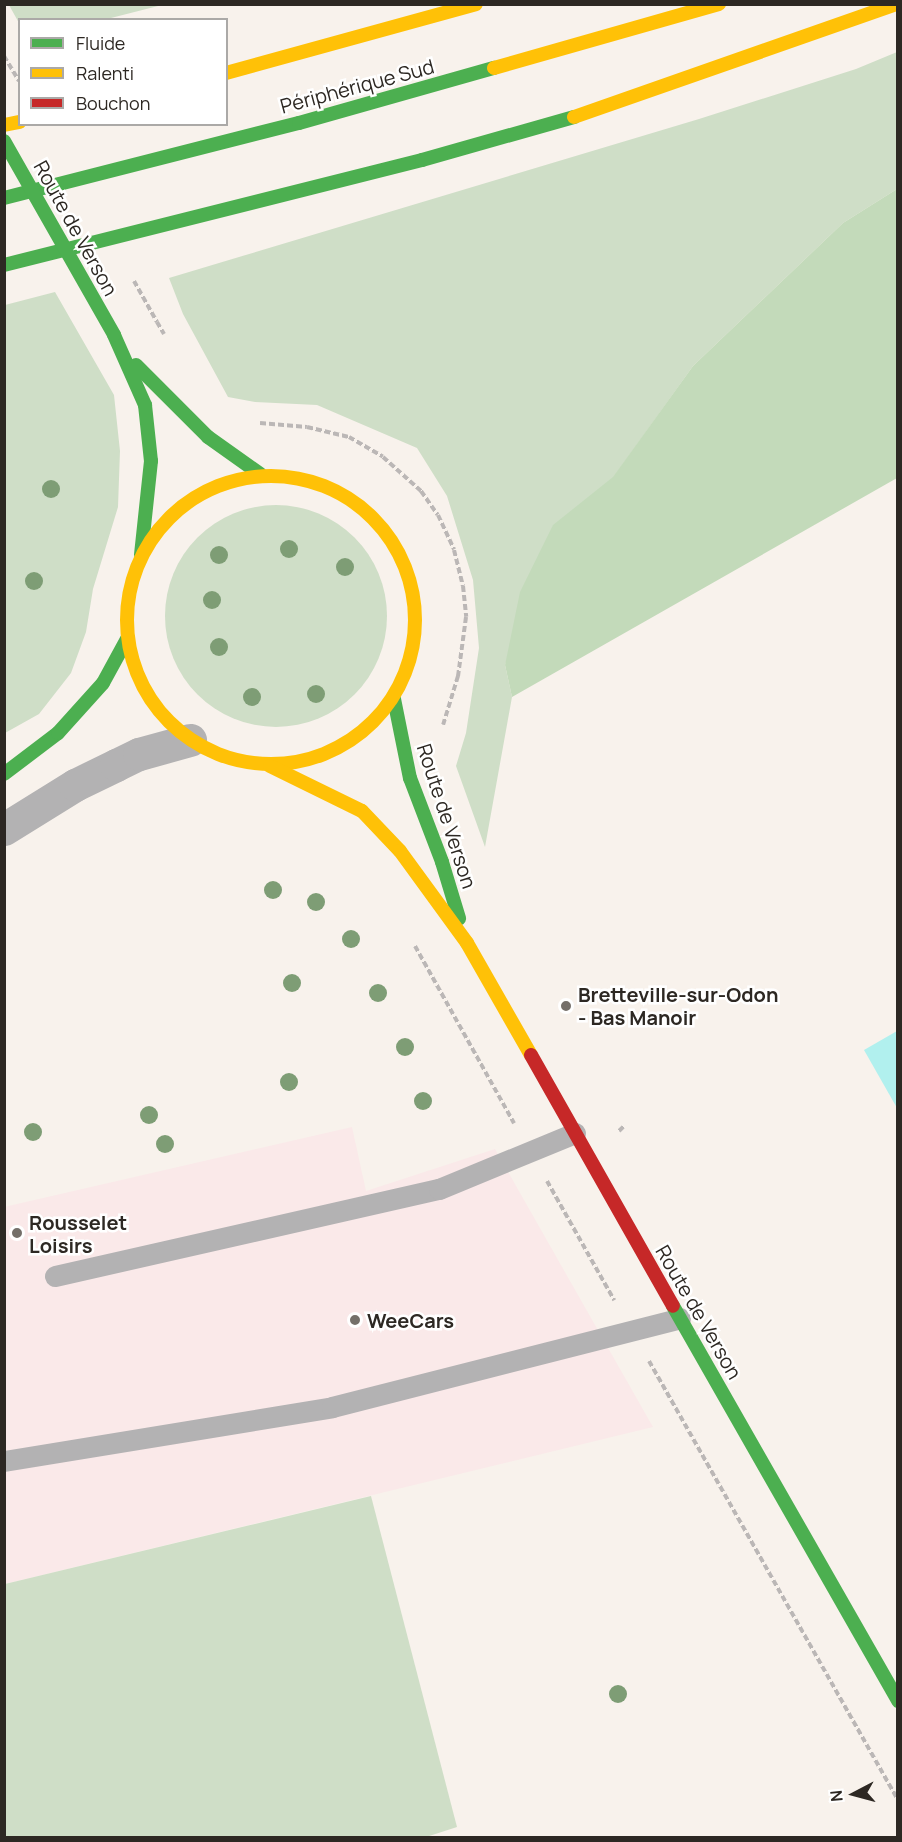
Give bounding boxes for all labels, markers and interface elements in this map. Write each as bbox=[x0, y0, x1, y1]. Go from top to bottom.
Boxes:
legend bbox=[18, 18, 228, 126]
text: Fluide bbox=[76, 31, 125, 55]
street label: Périphérique Sud bbox=[277, 54, 437, 118]
text: Ralenti bbox=[76, 61, 134, 85]
text: Bouchon bbox=[76, 91, 150, 115]
street label: Route de Verson bbox=[29, 156, 123, 300]
street label: Route de Verson bbox=[412, 741, 482, 891]
place label: Bretteville-sur-Odon - Bas Manoir bbox=[578, 982, 778, 1029]
marker: Bretteville-sur-Odon - Bas Manoir bbox=[559, 999, 573, 1013]
place label: Rousselet Loisirs bbox=[29, 1210, 127, 1257]
marker: Rousselet Loisirs bbox=[10, 1226, 24, 1240]
street label: Route de Verson bbox=[651, 1241, 747, 1383]
place label: WeeCars bbox=[367, 1308, 454, 1332]
marker: WeeCars bbox=[348, 1313, 362, 1327]
north arrow bbox=[824, 1764, 884, 1824]
text: N bbox=[825, 1789, 848, 1803]

